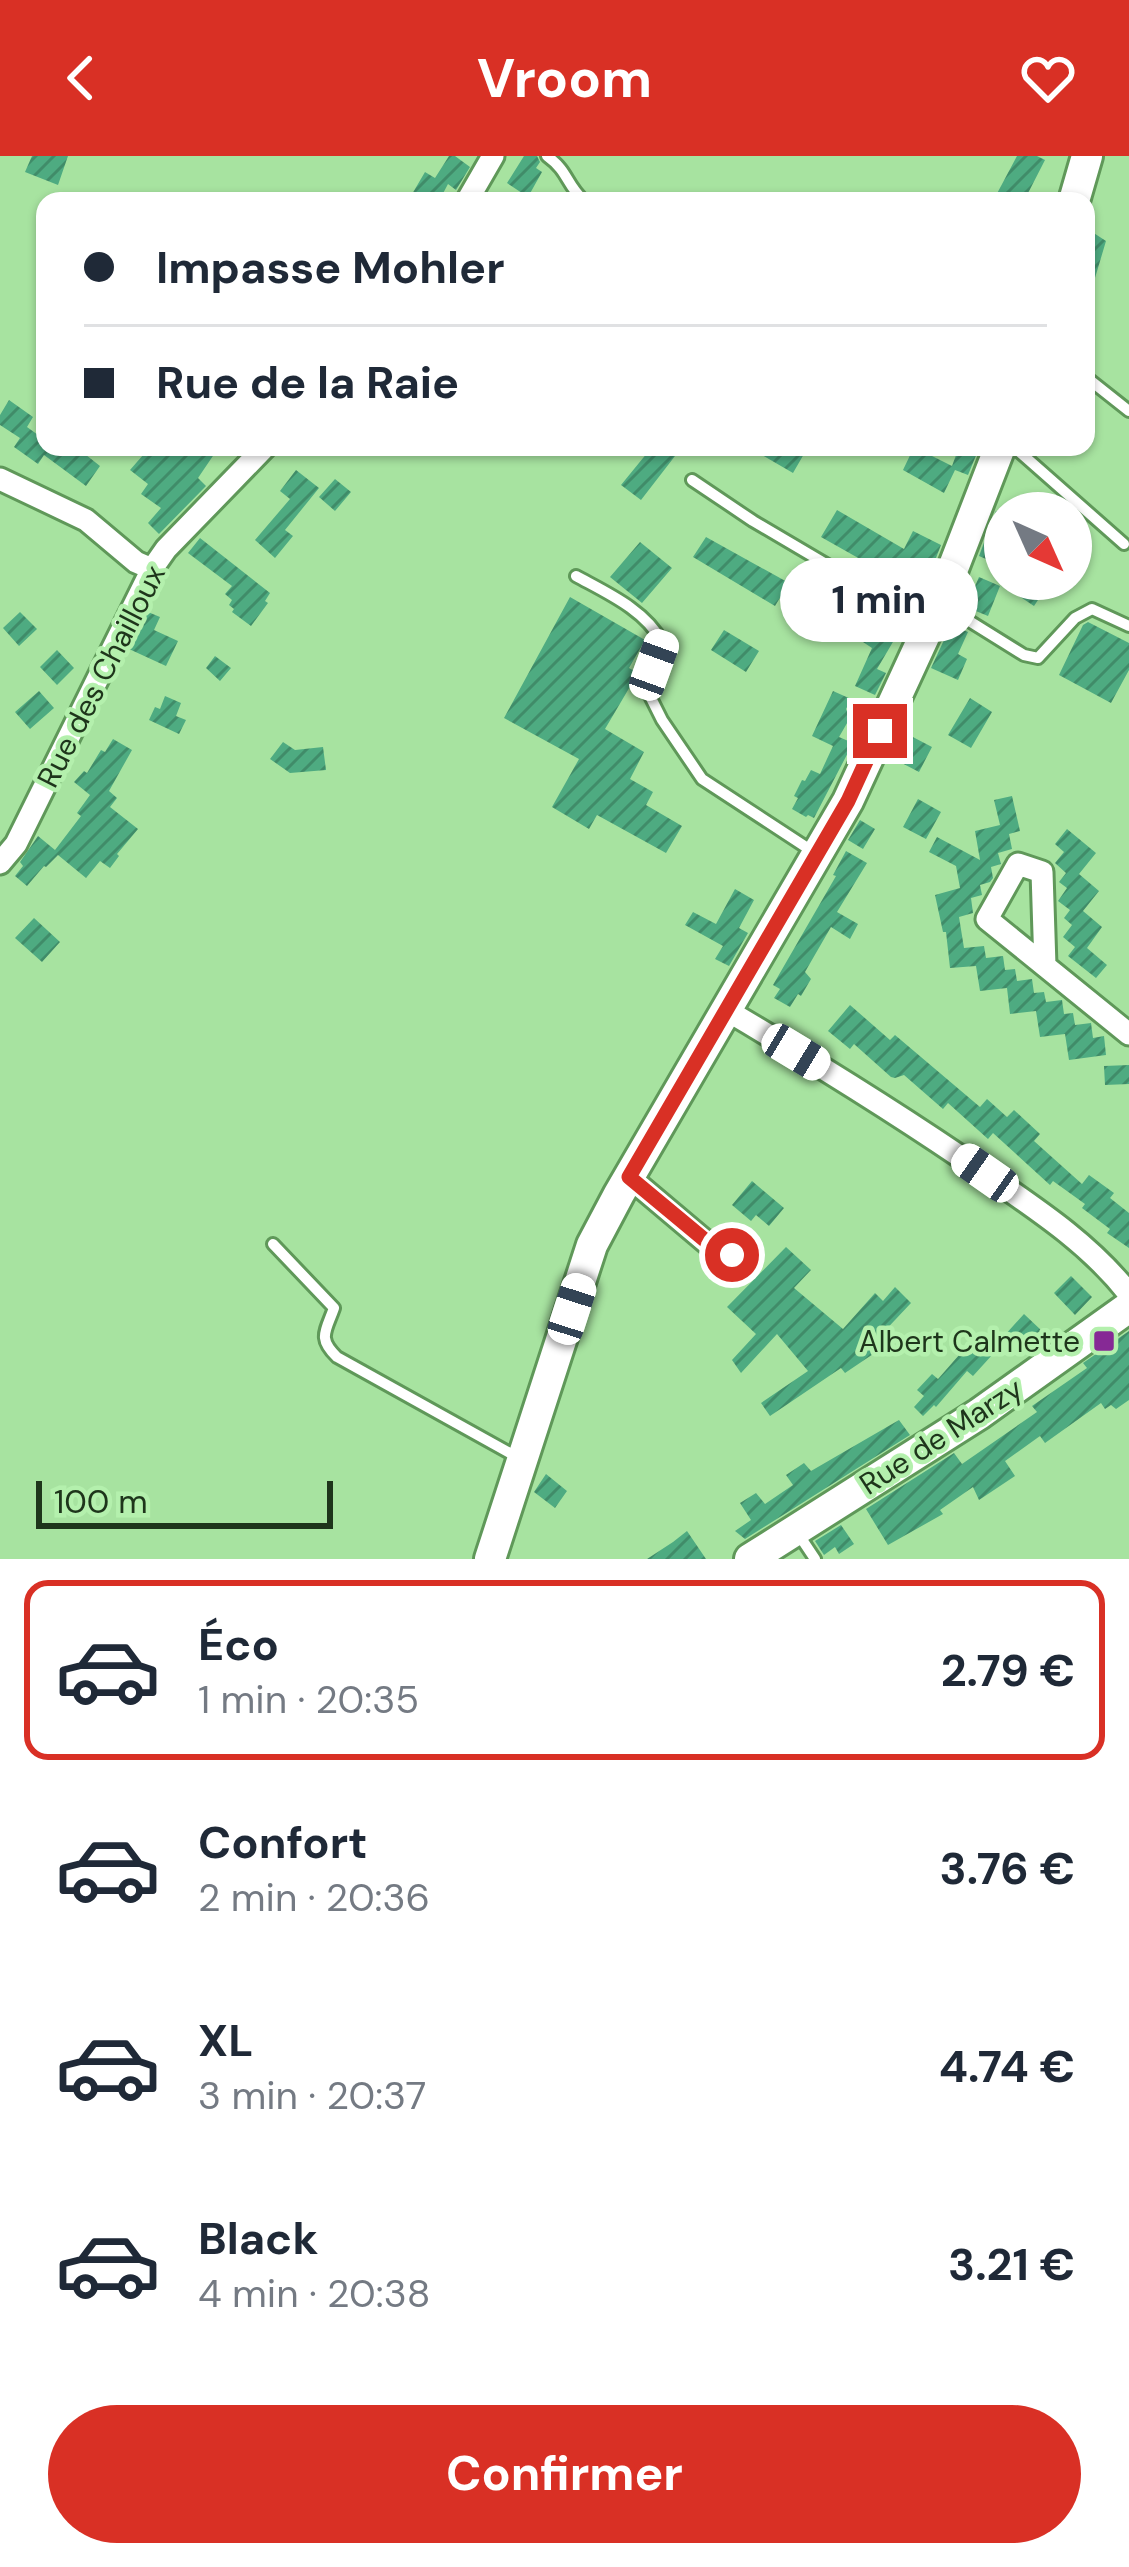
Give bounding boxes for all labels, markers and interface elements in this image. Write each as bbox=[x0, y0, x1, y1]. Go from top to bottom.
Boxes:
text: Vroom bbox=[477, 43, 652, 114]
icon: back bbox=[48, 45, 114, 111]
icon: heart bbox=[1015, 45, 1081, 111]
text: Impasse Mohler bbox=[156, 238, 505, 297]
text: Rue de la Raie bbox=[156, 353, 459, 412]
north arrow bbox=[984, 492, 1092, 600]
map controls bbox=[984, 492, 1092, 600]
callout: 1 min bbox=[781, 557, 979, 641]
street label: Rue des Chailloux bbox=[28, 558, 174, 794]
text: 1 min bbox=[832, 574, 926, 625]
car bbox=[625, 625, 683, 705]
route end bbox=[853, 704, 907, 758]
car bbox=[756, 1018, 836, 1086]
car bbox=[945, 1138, 1025, 1208]
route start bbox=[705, 1228, 759, 1282]
car bbox=[544, 1269, 600, 1349]
place label: Albert Calmette bbox=[859, 1322, 1080, 1361]
marker: Albert Calmette bbox=[1091, 1328, 1117, 1354]
street label: Rue de Marzy bbox=[852, 1369, 1030, 1503]
scale bar bbox=[36, 1475, 333, 1528]
text: 100 m bbox=[54, 1480, 148, 1523]
text: Éco bbox=[198, 1615, 279, 1674]
icon: car bbox=[54, 1616, 162, 1724]
text: 2.79 € bbox=[941, 1641, 1075, 1700]
text: 1 min · 20:35 bbox=[198, 1674, 419, 1725]
text: Confort bbox=[198, 1813, 368, 1872]
icon: car bbox=[54, 1814, 162, 1922]
text: 3.76 € bbox=[940, 1839, 1075, 1898]
text: 2 min · 20:36 bbox=[198, 1872, 430, 1923]
text: XL bbox=[198, 2011, 253, 2070]
icon: car bbox=[54, 2012, 162, 2120]
text: 4.74 € bbox=[939, 2037, 1075, 2096]
text: 3 min · 20:37 bbox=[198, 2070, 426, 2121]
text: Black bbox=[198, 2209, 318, 2268]
icon: car bbox=[54, 2210, 162, 2318]
text: 3.21 € bbox=[948, 2235, 1075, 2294]
text: 4 min · 20:38 bbox=[198, 2268, 430, 2319]
button: Confirmer bbox=[48, 2405, 1081, 2543]

